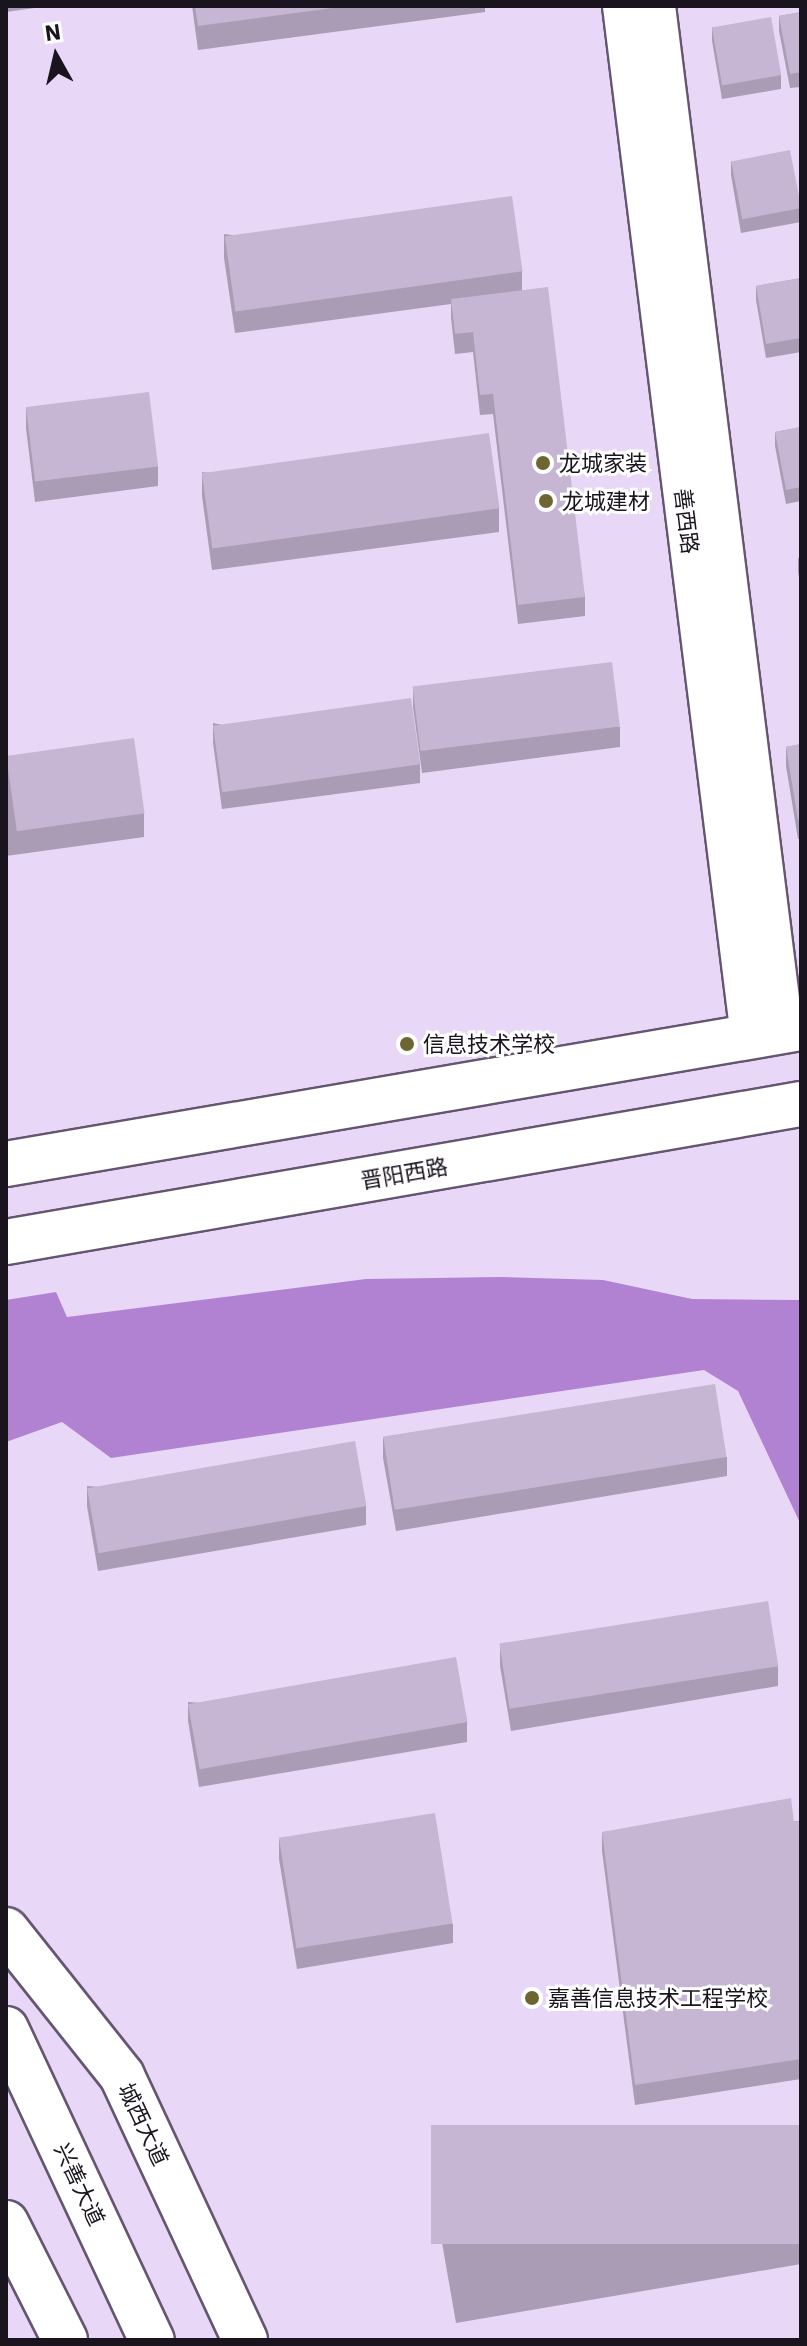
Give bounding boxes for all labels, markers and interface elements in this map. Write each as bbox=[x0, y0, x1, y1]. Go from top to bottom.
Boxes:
north arrow bbox=[16, 16, 96, 96]
text: N bbox=[43, 16, 62, 47]
place label: 龙城家装 bbox=[559, 450, 647, 476]
marker: 龙城家装 bbox=[534, 454, 552, 472]
street label: 善西路 bbox=[670, 487, 704, 555]
place label: 龙城建材 bbox=[562, 488, 650, 514]
marker: 龙城建材 bbox=[537, 492, 555, 510]
place label: 信息技术学校 bbox=[423, 1031, 555, 1057]
marker: 信息技术学校 bbox=[398, 1035, 416, 1053]
street label: 晋阳西路 bbox=[358, 1152, 450, 1194]
place label: 嘉善信息技术工程学校 bbox=[548, 1985, 768, 2011]
marker: 嘉善信息技术工程学校 bbox=[523, 1989, 541, 2007]
street label: 城西大道 bbox=[113, 2079, 175, 2169]
street label: 兴善大道 bbox=[49, 2139, 111, 2229]

